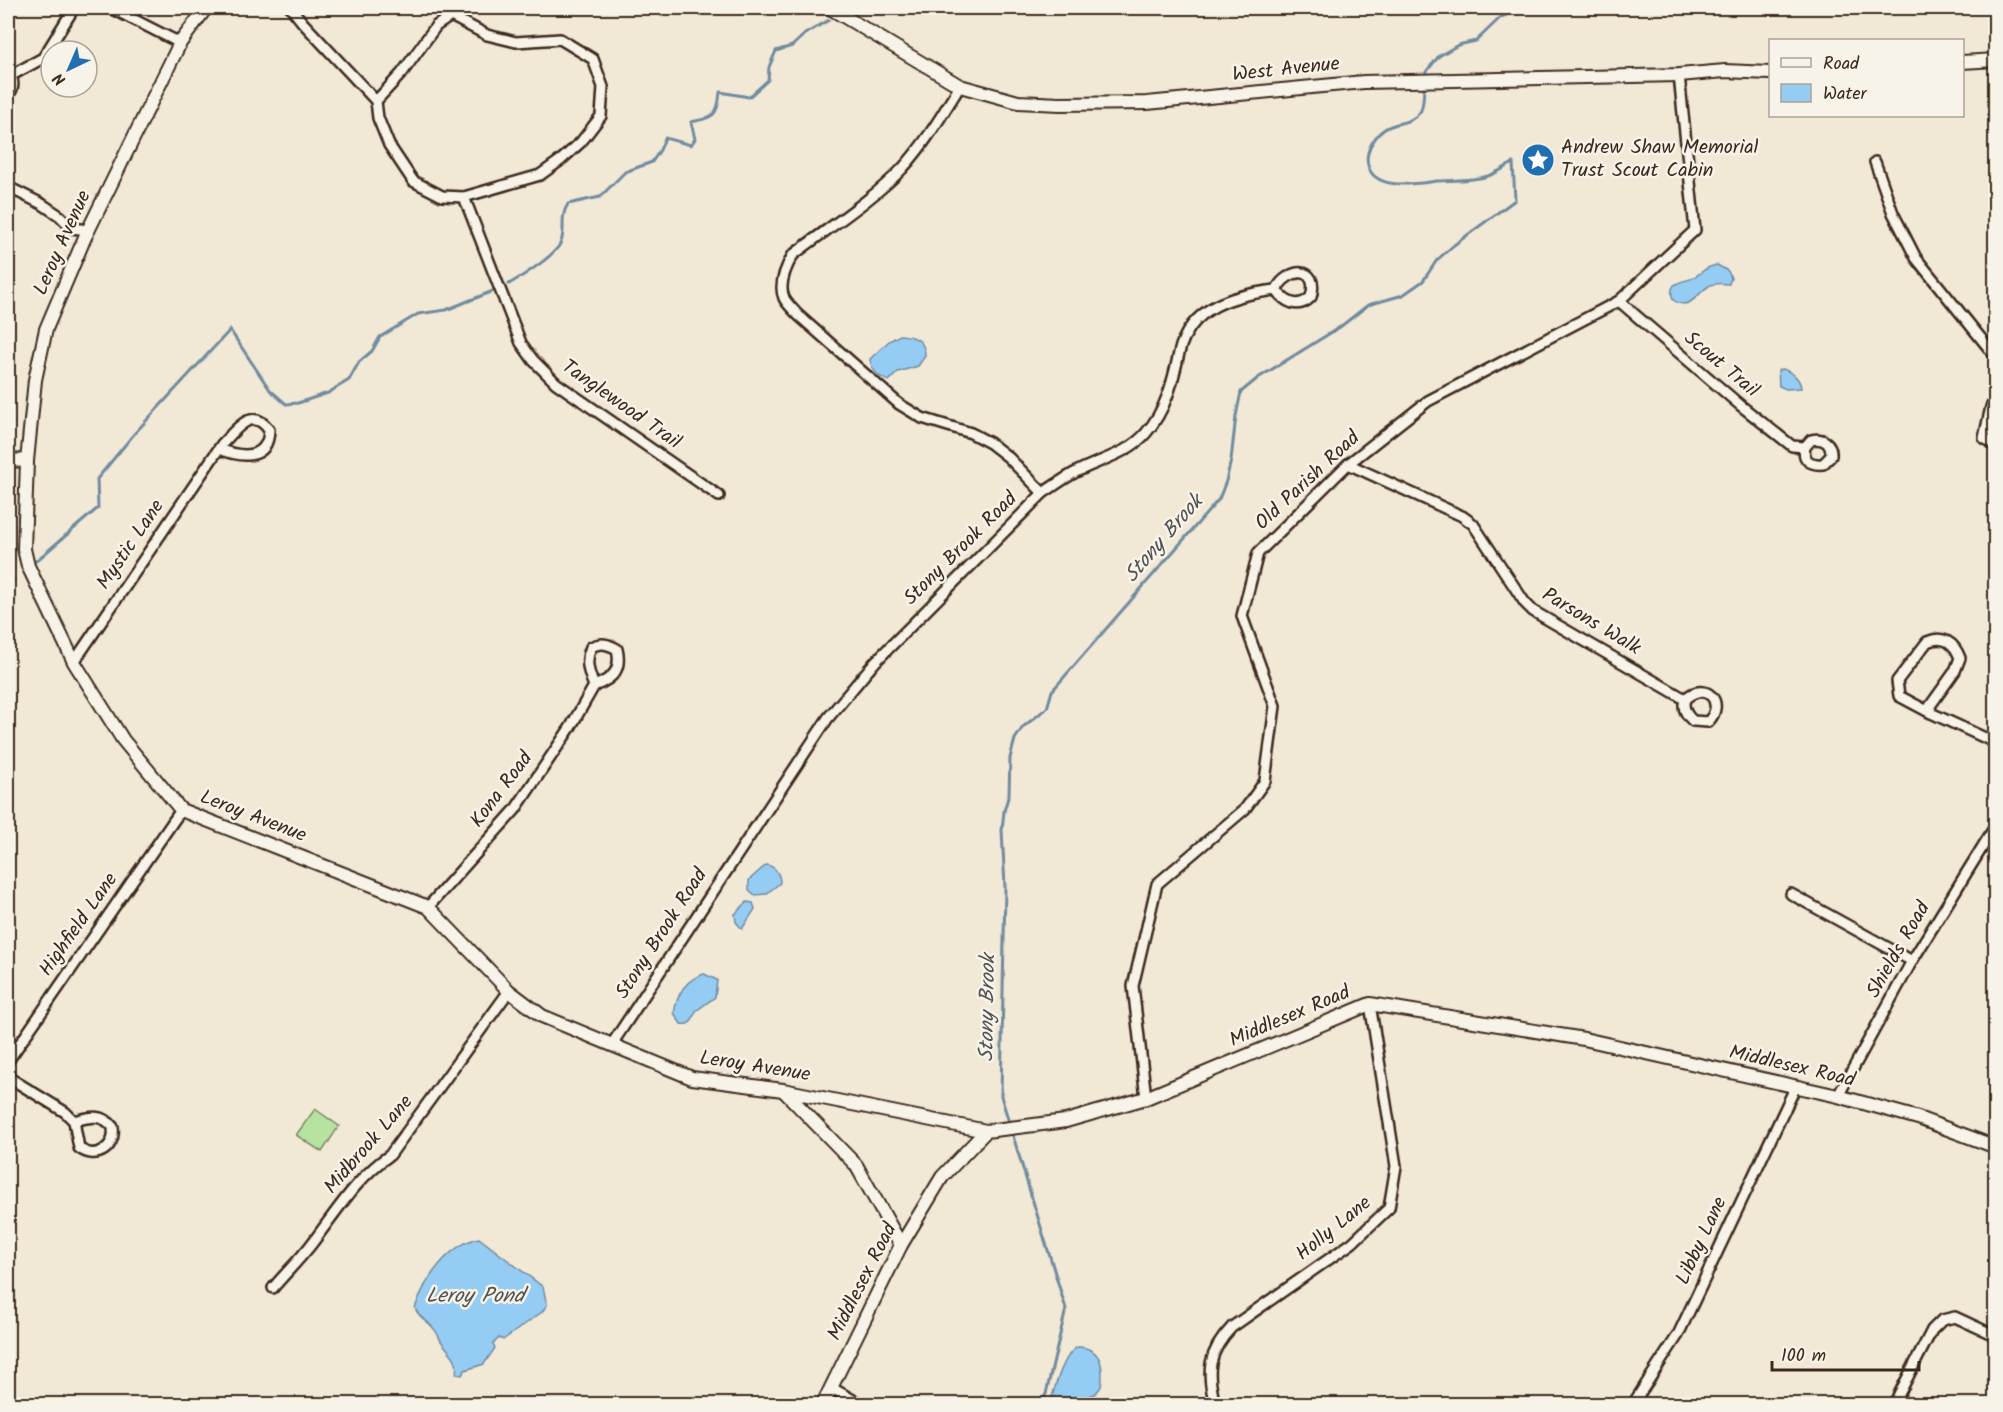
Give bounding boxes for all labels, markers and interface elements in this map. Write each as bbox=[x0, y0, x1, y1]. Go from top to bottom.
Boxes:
north arrow bbox=[39, 39, 99, 99]
legend bbox=[1769, 39, 1964, 117]
street label: West Avenue bbox=[1231, 48, 1341, 92]
text: Road bbox=[1823, 50, 1860, 79]
text: N bbox=[47, 66, 72, 91]
text: Water bbox=[1823, 80, 1868, 109]
place label: Andrew Shaw Memorial Trust Scout Cabin bbox=[1561, 132, 1759, 187]
place icon: Andrew Shaw Memorial Trust Scout Cabin bbox=[1520, 142, 1556, 178]
street label: Leroy Avenue bbox=[26, 185, 100, 301]
street label: Scout Trail bbox=[1676, 324, 1766, 406]
street label: Tanglewood Trail bbox=[554, 352, 688, 458]
street label: Old Parish Road bbox=[1248, 423, 1369, 538]
street label: Stony Brook Road bbox=[896, 484, 1026, 614]
water label: Stony Brook bbox=[1116, 485, 1214, 590]
street label: Mystic Lane bbox=[89, 493, 173, 597]
street label: Parsons Walk bbox=[1535, 580, 1647, 665]
street label: Kona Road bbox=[462, 744, 542, 835]
street label: Leroy Avenue bbox=[195, 782, 311, 852]
street label: Stony Brook Road bbox=[608, 861, 717, 1006]
street label: Highfield Lane bbox=[31, 866, 127, 984]
street label: Shields Road bbox=[1858, 895, 1940, 1004]
water label: Stony Brook bbox=[971, 951, 1005, 1062]
street label: Middlesex Road bbox=[1225, 977, 1356, 1057]
street label: Middlesex Road bbox=[1726, 1037, 1859, 1097]
street label: Leroy Avenue bbox=[697, 1042, 813, 1092]
street label: Midbrook Lane bbox=[317, 1088, 421, 1202]
street label: Holly Lane bbox=[1289, 1188, 1379, 1270]
street label: Libby Lane bbox=[1668, 1192, 1736, 1290]
street label: Middlesex Road bbox=[820, 1217, 907, 1347]
water label: Leroy Pond bbox=[426, 1280, 529, 1313]
scale bar bbox=[1772, 1334, 1919, 1372]
text: 100 m bbox=[1781, 1342, 1826, 1371]

